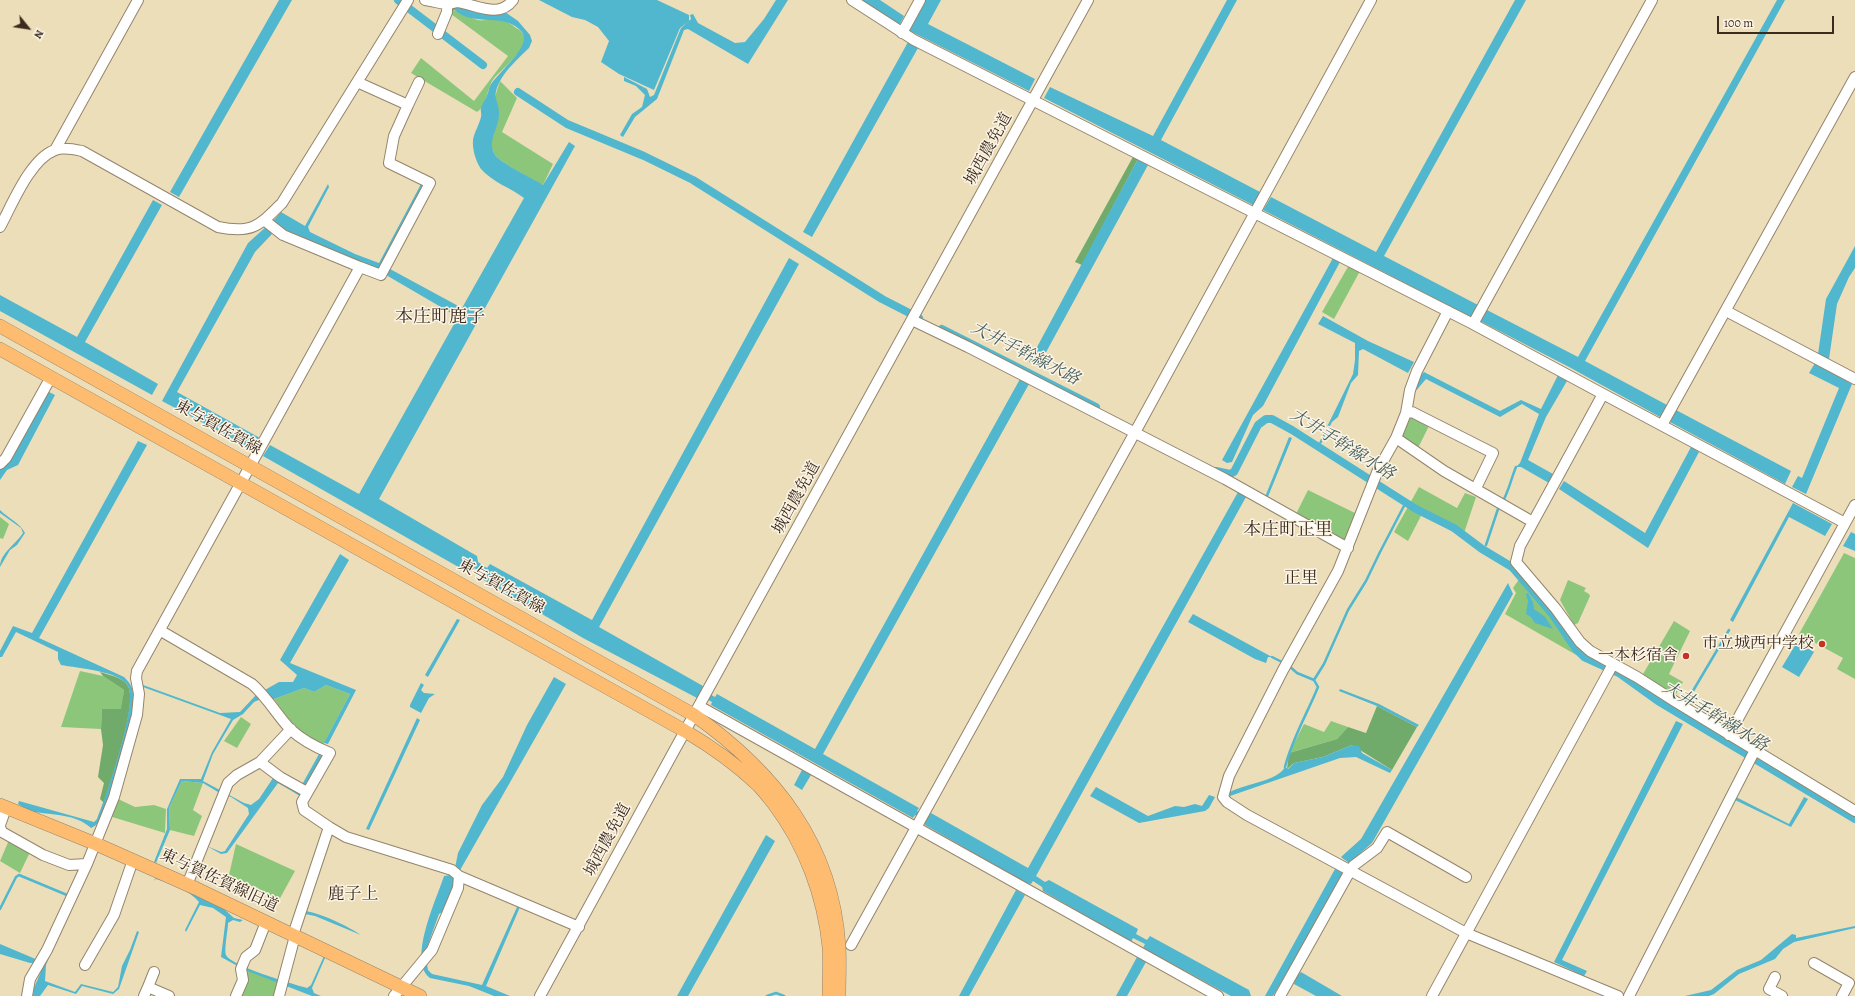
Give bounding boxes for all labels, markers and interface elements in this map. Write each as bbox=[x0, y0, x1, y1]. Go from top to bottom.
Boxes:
north arrow bbox=[8, 8, 48, 48]
scale bar bbox=[1719, 8, 1836, 34]
text: 100 m bbox=[1724, 15, 1753, 31]
text: N bbox=[30, 27, 47, 41]
street label: 城西農免道 bbox=[961, 109, 1017, 189]
district label: 本庄町鹿子 bbox=[395, 307, 485, 329]
water label: 大井手幹線水路 bbox=[967, 318, 1083, 390]
street label: 東与賀佐賀線 bbox=[171, 396, 265, 460]
water label: 大井手幹線水路 bbox=[1286, 405, 1398, 485]
street label: 城西農免道 bbox=[769, 458, 825, 538]
district label: 本庄町正里 bbox=[1243, 520, 1333, 542]
street label: 東与賀佐賀線 bbox=[454, 555, 548, 619]
district label: 正里 bbox=[1284, 569, 1318, 589]
place label: 市立城西中学校 bbox=[1702, 634, 1814, 654]
marker: 市立城西中学校 bbox=[1817, 639, 1827, 649]
place label: 一本杉宿舎 bbox=[1598, 646, 1678, 666]
marker: 一本杉宿舎 bbox=[1681, 651, 1691, 661]
water label: 大井手幹線水路 bbox=[1659, 678, 1771, 756]
street label: 城西農免道 bbox=[581, 800, 635, 880]
street label: 東与賀佐賀線旧道 bbox=[157, 845, 281, 917]
district label: 鹿子上 bbox=[328, 885, 378, 905]

